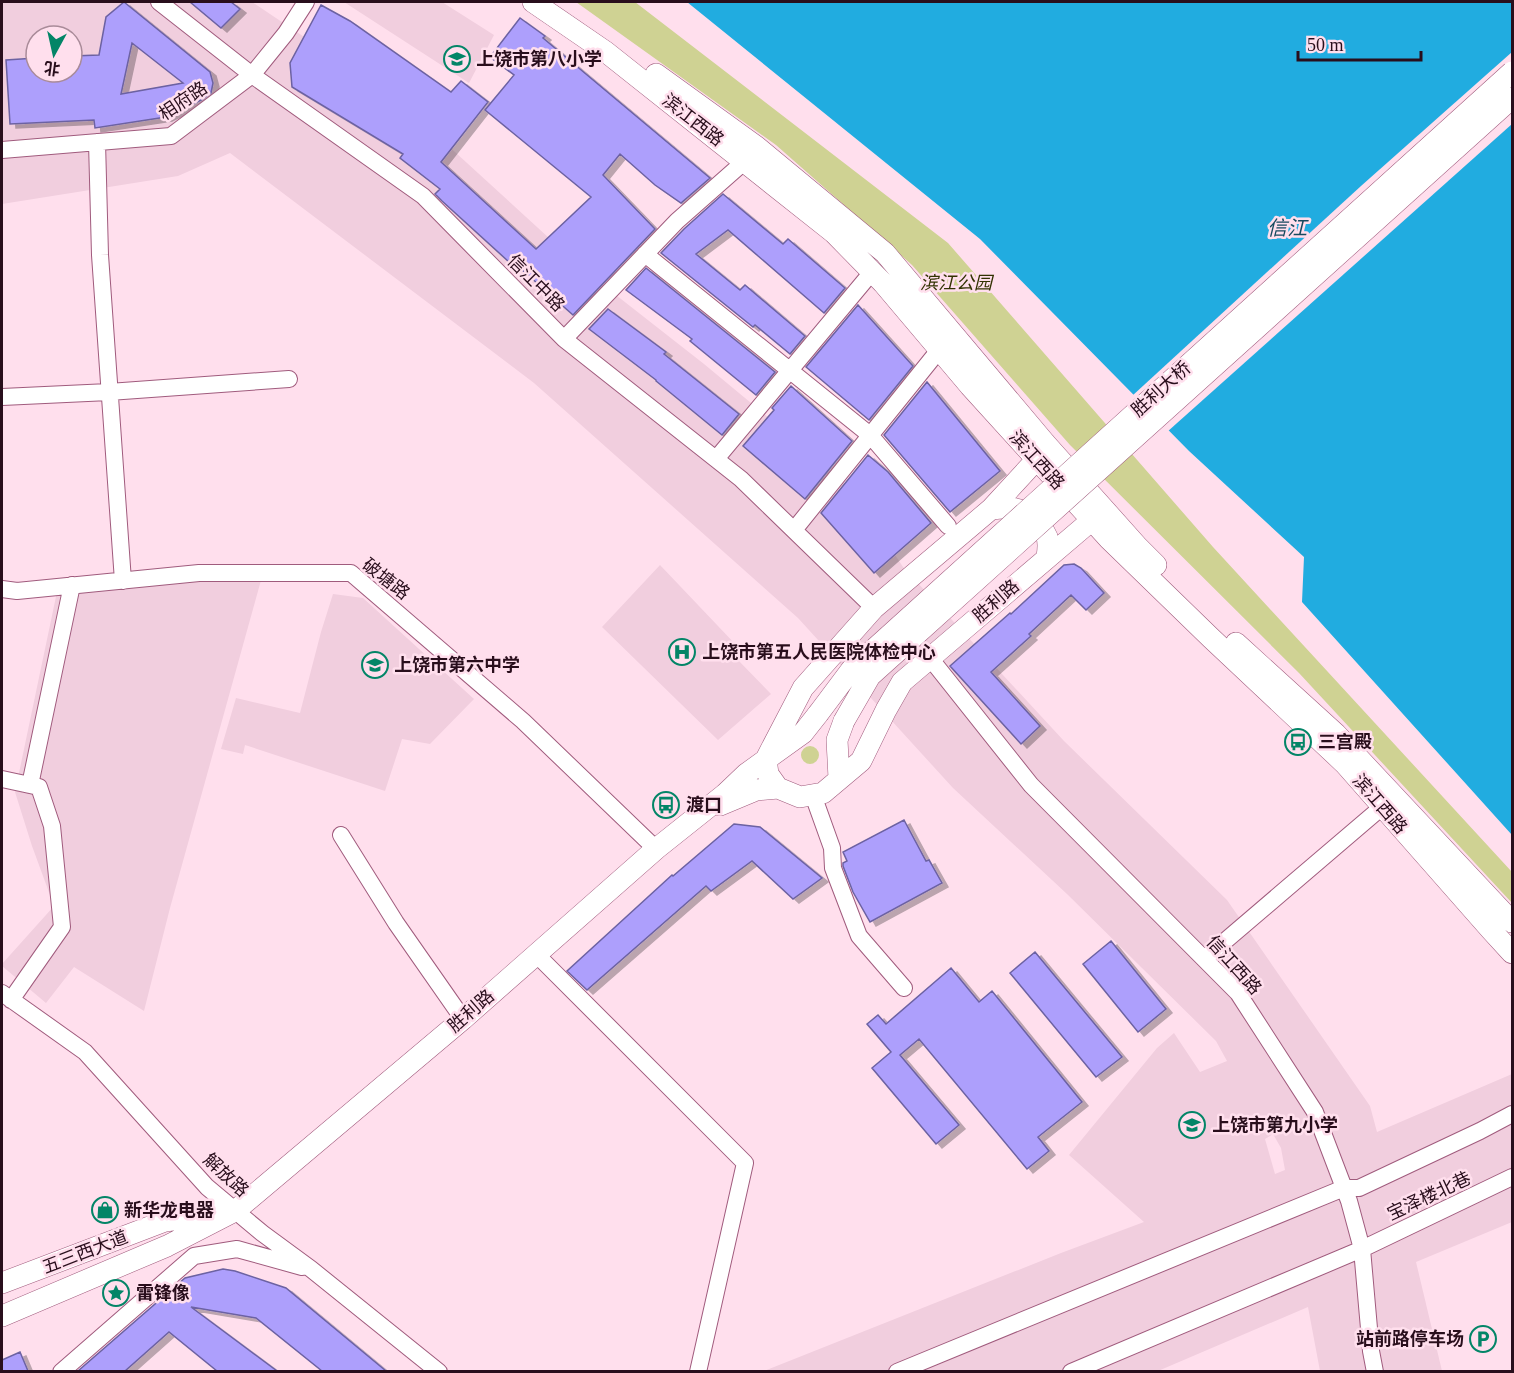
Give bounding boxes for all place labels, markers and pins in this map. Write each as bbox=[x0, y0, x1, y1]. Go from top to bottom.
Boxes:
school or university icon: 上饶市第八小学 bbox=[442, 44, 472, 74]
place label: 上饶市第八小学 bbox=[476, 49, 602, 69]
hospital icon: 上饶市第五人民医院体检中心 bbox=[667, 637, 697, 667]
place label: 上饶市第五人民医院体检中心 bbox=[702, 642, 936, 662]
school or university icon: 上饶市第六中学 bbox=[360, 650, 390, 680]
place label: 上饶市第六中学 bbox=[394, 655, 520, 675]
bus stop icon: 三宫殿 bbox=[1283, 727, 1313, 757]
place label: 三宫殿 bbox=[1318, 732, 1372, 752]
bus stop icon: 渡口 bbox=[651, 790, 681, 820]
place label: 渡口 bbox=[686, 795, 722, 815]
school or university icon: 上饶市第九小学 bbox=[1177, 1110, 1207, 1140]
place label: 上饶市第九小学 bbox=[1212, 1115, 1338, 1135]
shop icon: 新华龙电器 bbox=[90, 1195, 120, 1225]
place label: 新华龙电器 bbox=[124, 1200, 214, 1220]
place icon: 雷锋像 bbox=[101, 1278, 131, 1308]
place label: 雷锋像 bbox=[136, 1283, 190, 1303]
parking icon: 站前路停车场 bbox=[1468, 1324, 1498, 1354]
place label: 站前路停车场 bbox=[1356, 1329, 1464, 1349]

